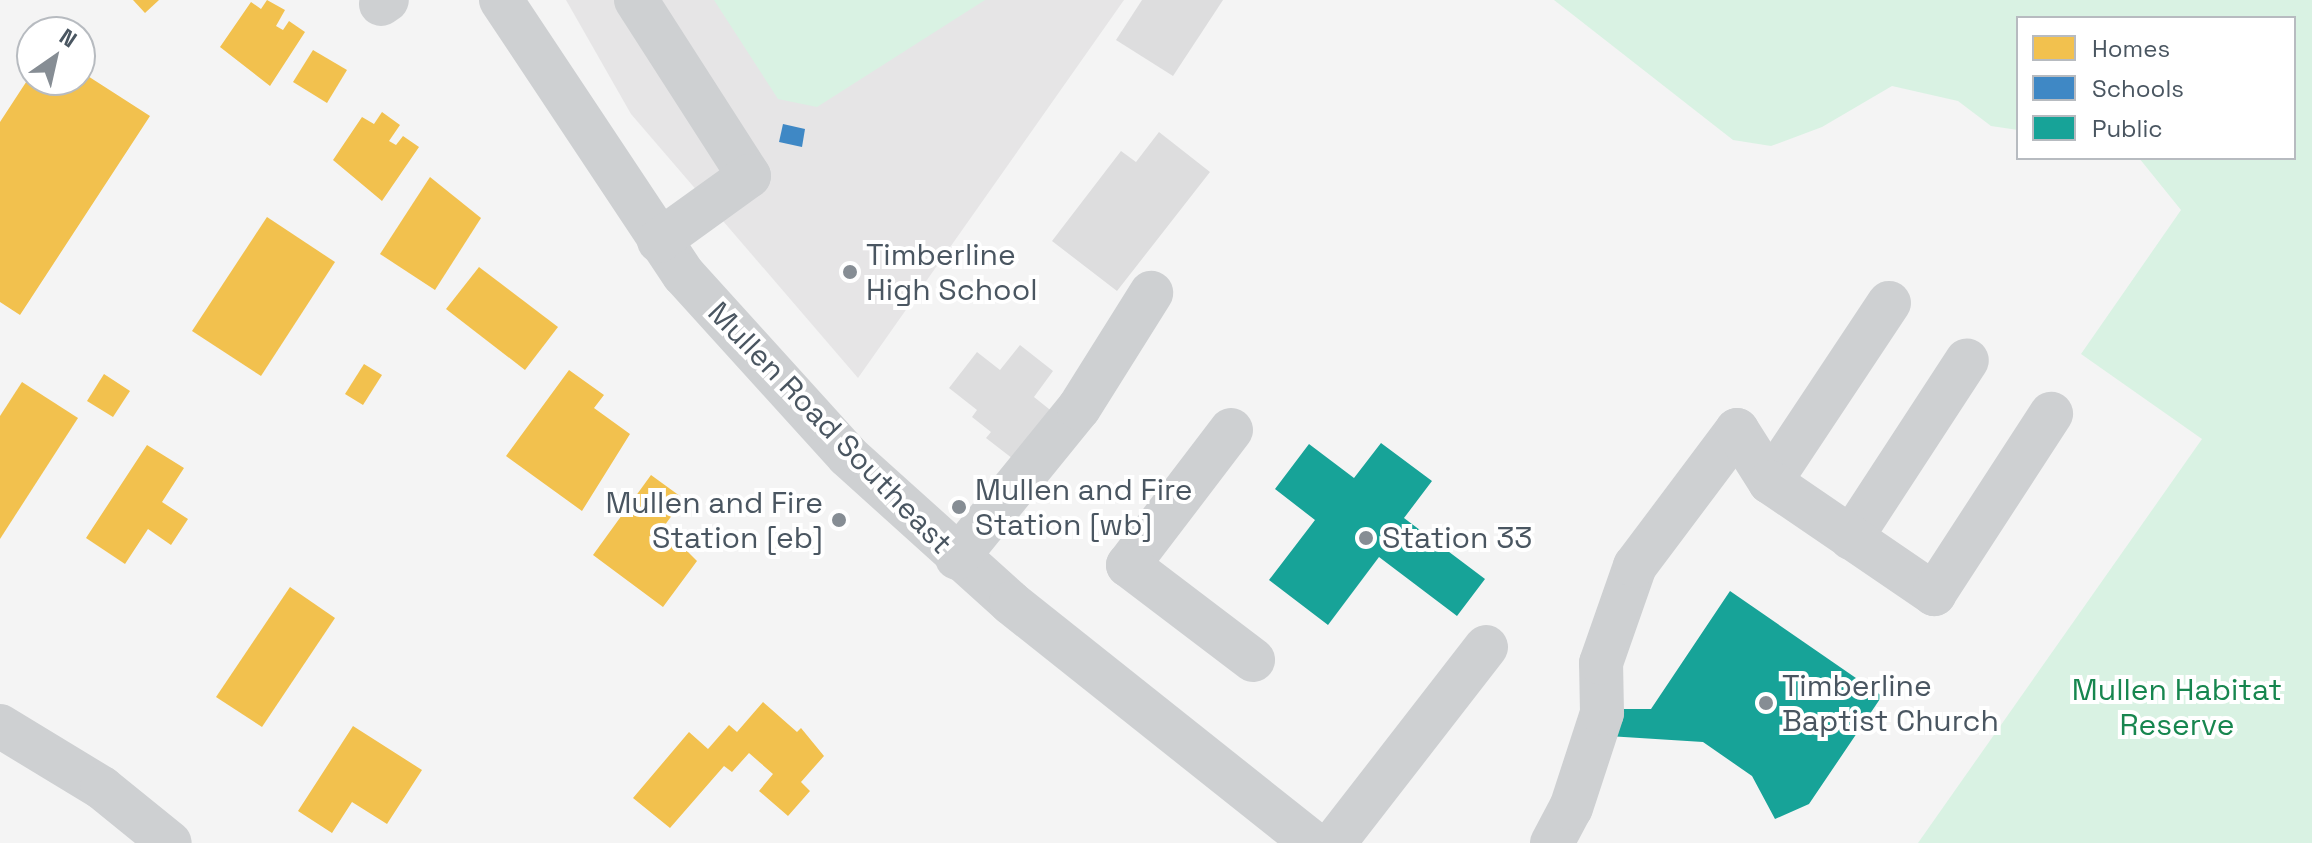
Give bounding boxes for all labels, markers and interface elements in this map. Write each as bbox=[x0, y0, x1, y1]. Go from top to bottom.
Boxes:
north arrow bbox=[16, 16, 96, 96]
legend bbox=[2016, 16, 2296, 160]
text: N bbox=[54, 22, 82, 53]
text: Homes bbox=[2092, 33, 2170, 64]
text: Schools bbox=[2092, 73, 2184, 104]
text: Public bbox=[2092, 113, 2163, 144]
place label: Timberline High School bbox=[866, 237, 1038, 308]
marker: Timberline High School bbox=[841, 263, 859, 281]
street label: Mullen Road Southeast bbox=[700, 295, 960, 561]
place label: Mullen and Fire Station [wb] bbox=[975, 472, 1193, 542]
place label: Mullen and Fire Station [eb] bbox=[605, 485, 823, 556]
marker: Mullen and Fire Station [wb] bbox=[950, 498, 968, 516]
marker: Mullen and Fire Station [eb] bbox=[830, 511, 848, 529]
place label: Station 33 bbox=[1382, 520, 1532, 556]
marker: Station 33 bbox=[1357, 529, 1375, 547]
place label: Timberline Baptist Church bbox=[1782, 668, 1999, 738]
park label: Mullen Habitat Reserve bbox=[2072, 672, 2282, 742]
marker: Timberline Baptist Church bbox=[1757, 694, 1775, 712]

